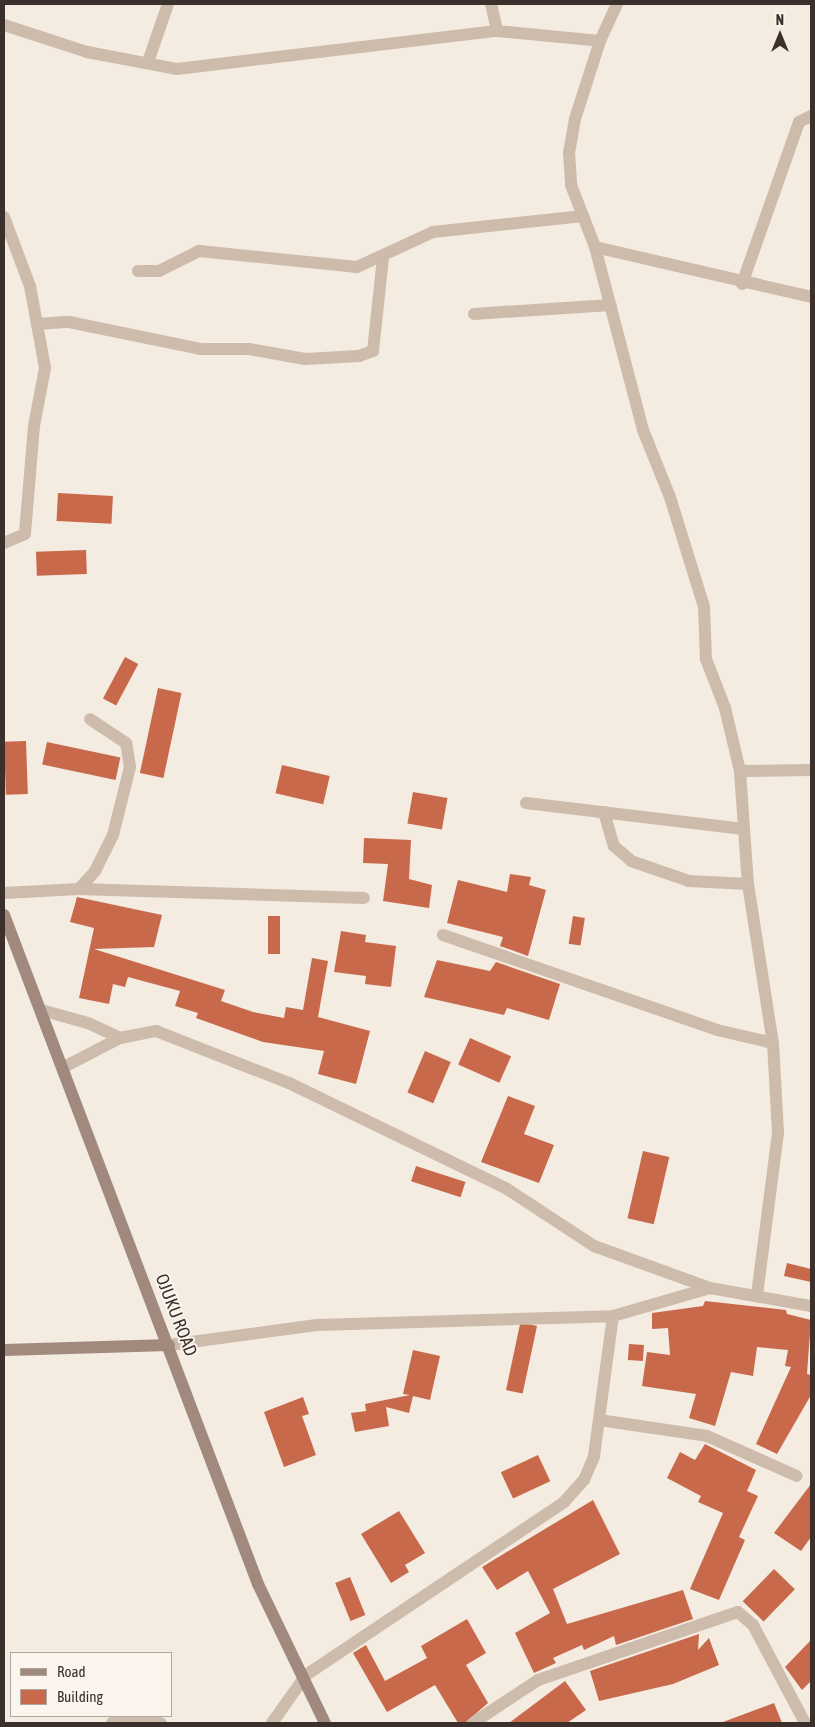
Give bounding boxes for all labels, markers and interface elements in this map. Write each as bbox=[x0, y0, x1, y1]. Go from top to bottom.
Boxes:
north arrow bbox=[755, 10, 805, 60]
text: N bbox=[776, 12, 784, 28]
street label: OJUKU ROAD bbox=[150, 1271, 202, 1359]
legend bbox=[10, 1652, 172, 1717]
text: Road bbox=[57, 1663, 86, 1680]
text: Building bbox=[57, 1688, 103, 1705]

